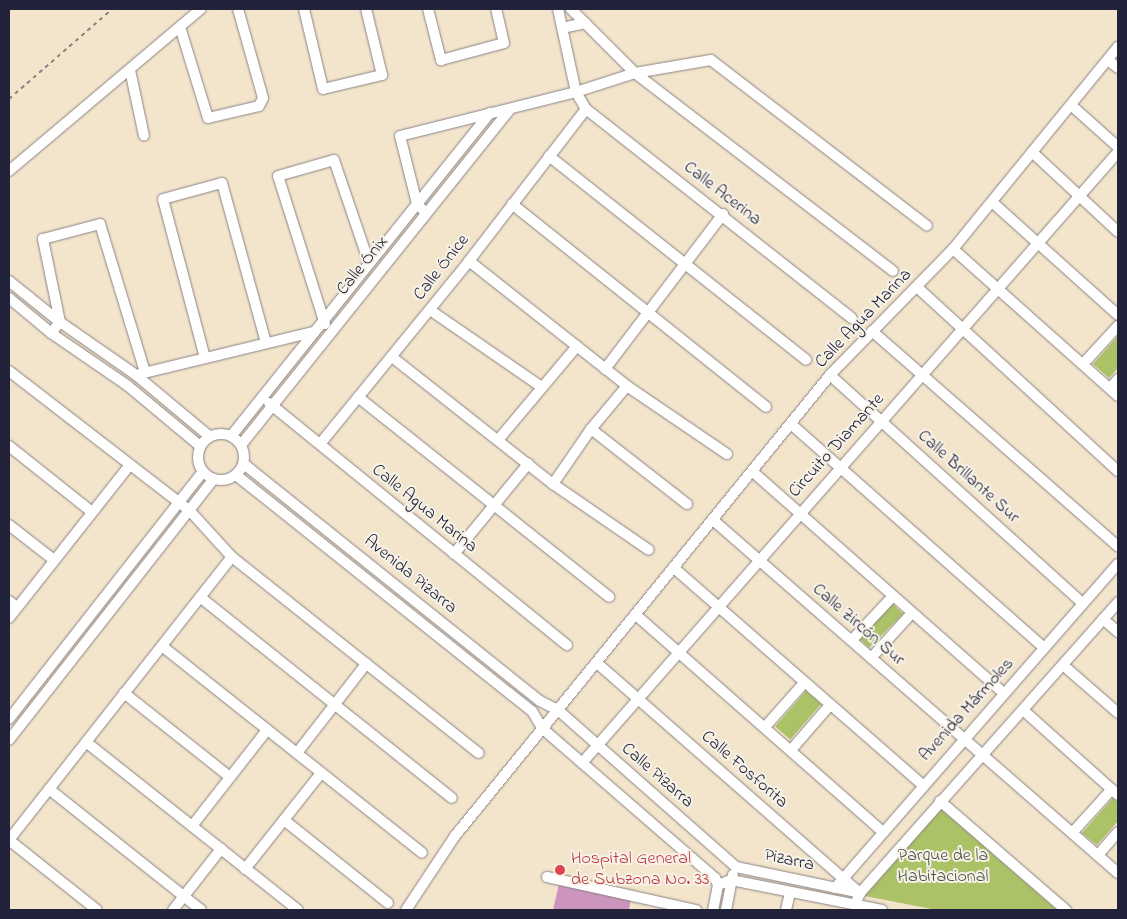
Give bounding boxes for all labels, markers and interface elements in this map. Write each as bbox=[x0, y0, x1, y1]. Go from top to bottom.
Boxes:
street label: Calle Acerina bbox=[679, 157, 765, 231]
street label: Calle Ónice bbox=[409, 231, 475, 305]
street label: Calle Ónix bbox=[333, 232, 393, 300]
street label: Calle Agua Marina bbox=[811, 265, 917, 373]
street label: Circuito Diamante bbox=[785, 389, 889, 503]
street label: Calle Brillante Sur bbox=[913, 426, 1023, 528]
street label: Calle Agua Marina bbox=[367, 460, 481, 558]
street label: Avenida Pizarra bbox=[359, 531, 461, 619]
street label: Calle Zircón Sur bbox=[807, 579, 909, 671]
street label: Avenida Mármoles bbox=[915, 654, 1019, 766]
street label: Calle Fosforita bbox=[696, 726, 792, 814]
street label: Calle Pizarra bbox=[616, 739, 698, 813]
street label: Pizarra bbox=[762, 845, 816, 877]
park label: Parque de la Habitacional bbox=[898, 846, 988, 889]
place label: Hospital General de Subzona No. 33 bbox=[571, 849, 710, 892]
marker: Hospital General de Subzona No. 33 bbox=[553, 863, 567, 877]

